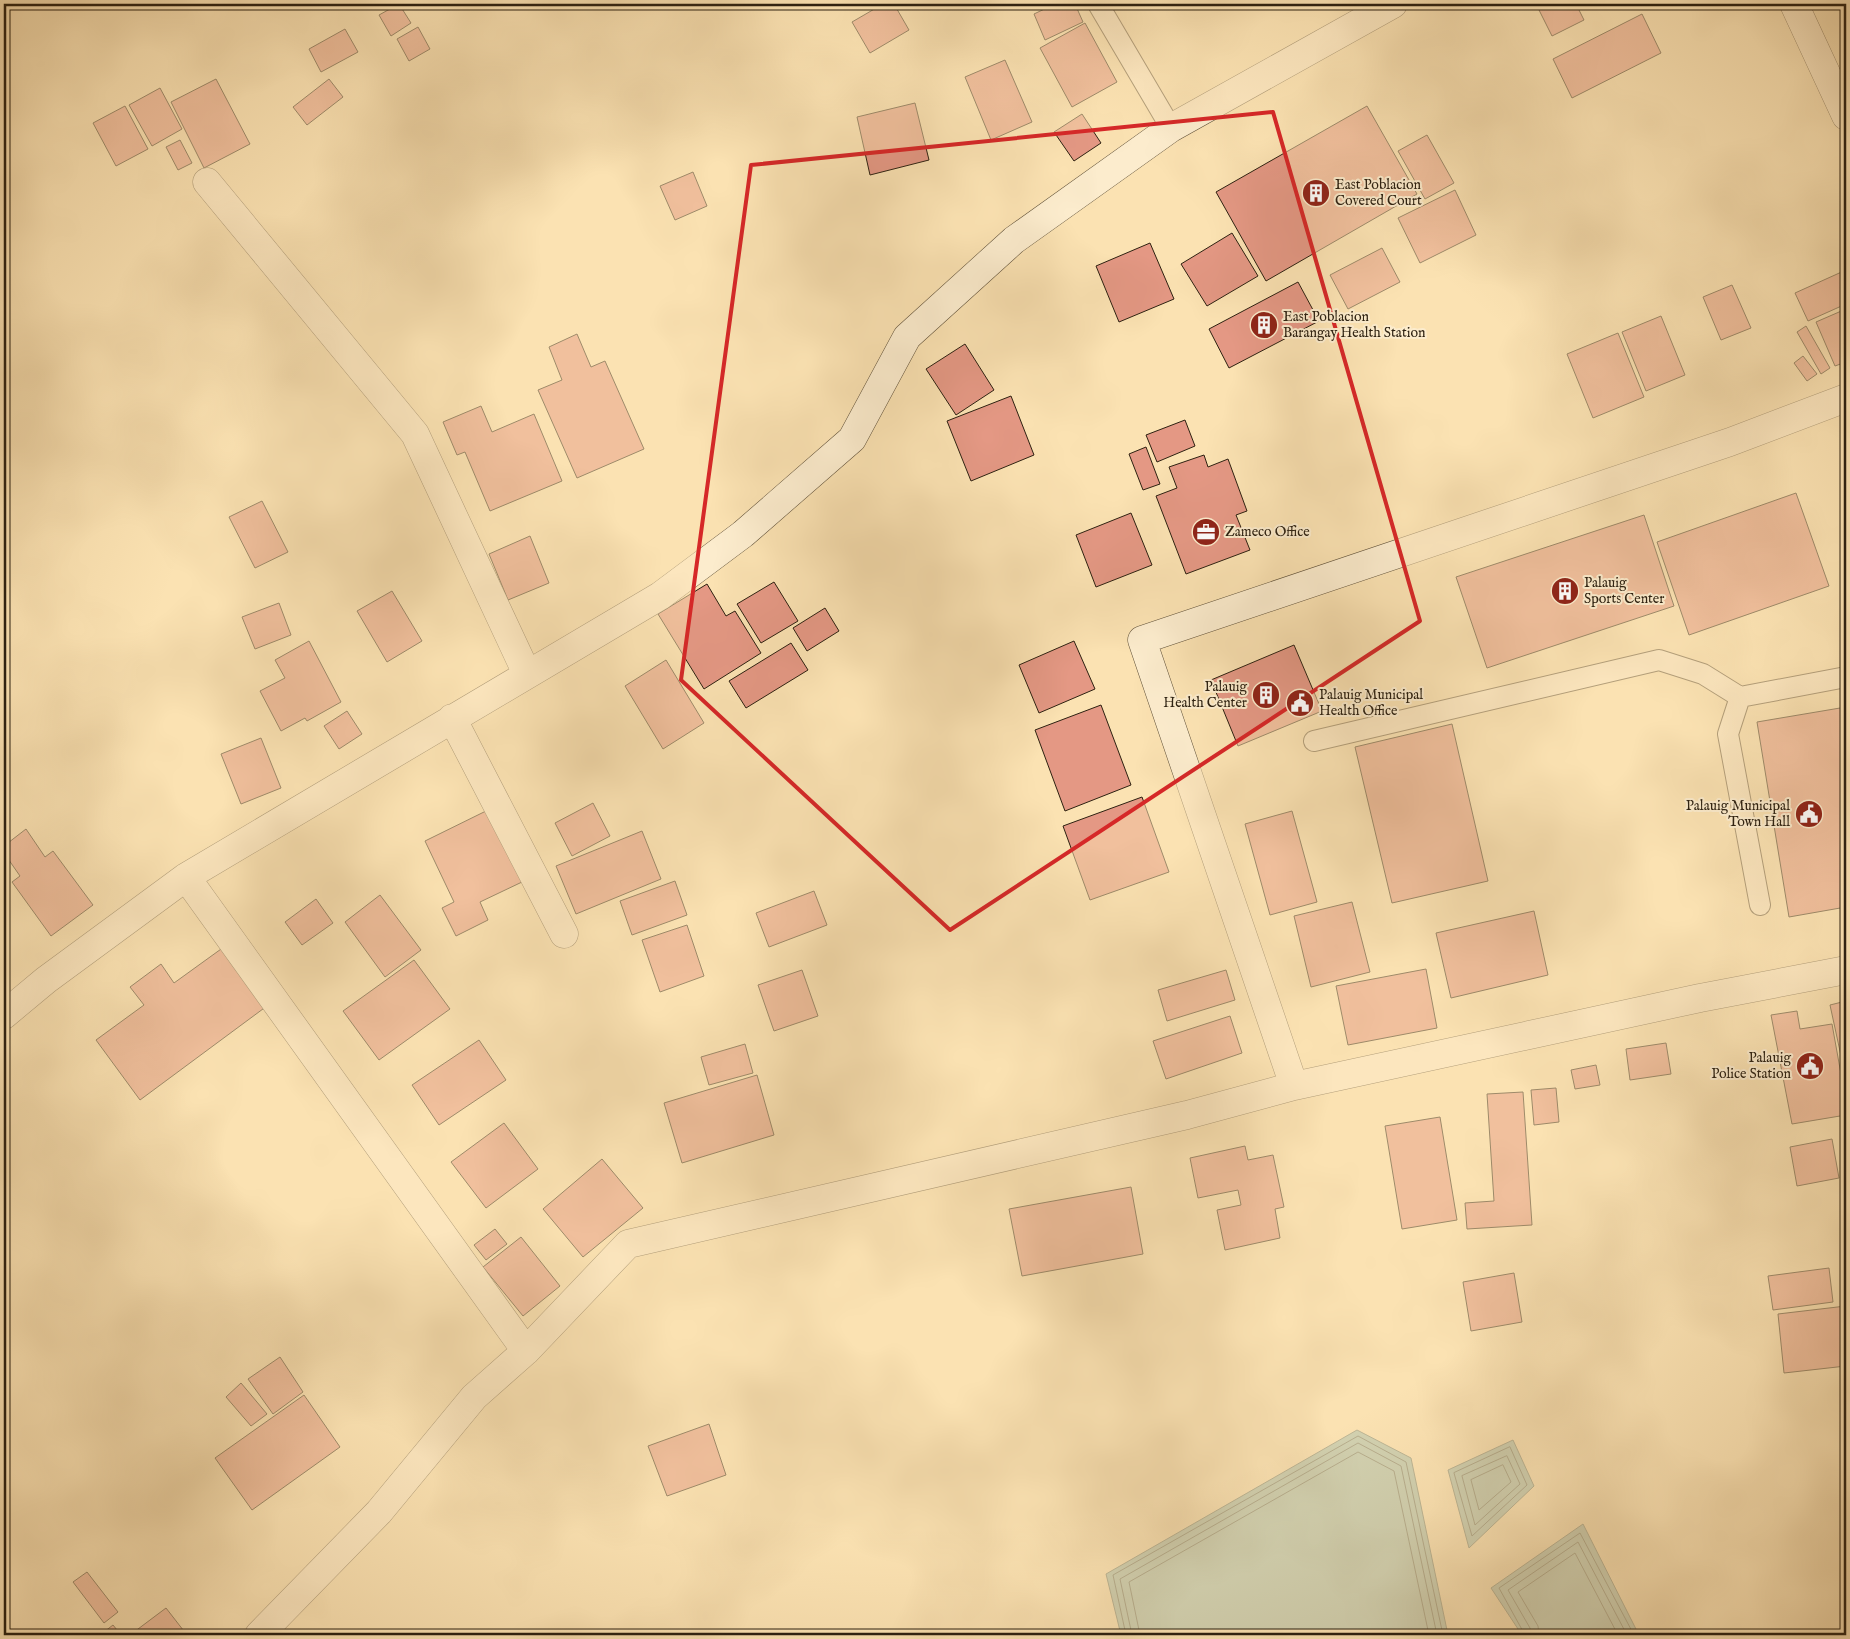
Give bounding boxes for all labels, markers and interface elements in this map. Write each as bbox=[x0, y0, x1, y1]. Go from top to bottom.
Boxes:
place label: East Poblacion Covered Court bbox=[1335, 176, 1422, 210]
building icon: East Poblacion Covered Court bbox=[1301, 178, 1331, 208]
place label: East Poblacion Barangay Health Station bbox=[1283, 308, 1426, 342]
building icon: East Poblacion Barangay Health Station bbox=[1249, 310, 1279, 340]
office icon: Zameco Office bbox=[1191, 517, 1221, 547]
place label: Zameco Office bbox=[1225, 523, 1310, 541]
place label: Palauig Sports Center bbox=[1584, 574, 1664, 608]
building icon: Palauig Sports Center bbox=[1550, 576, 1580, 606]
place label: Palauig Health Center bbox=[1163, 678, 1247, 712]
building icon: Palauig Health Center bbox=[1251, 680, 1281, 710]
place label: Palauig Municipal Health Office bbox=[1319, 686, 1423, 720]
public building icon: Palauig Municipal Health Office bbox=[1285, 688, 1315, 718]
place label: Palauig Municipal Town Hall bbox=[1686, 797, 1790, 831]
public building icon: Palauig Municipal Town Hall bbox=[1794, 799, 1824, 829]
place label: Palauig Police Station bbox=[1711, 1049, 1792, 1083]
public building icon: Palauig Police Station bbox=[1795, 1051, 1825, 1081]

